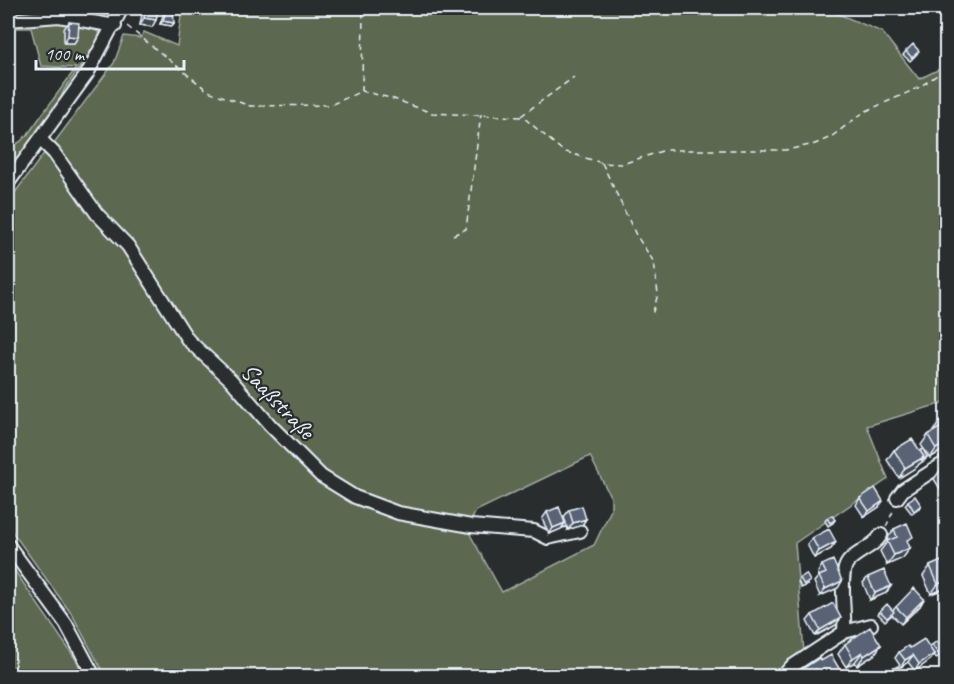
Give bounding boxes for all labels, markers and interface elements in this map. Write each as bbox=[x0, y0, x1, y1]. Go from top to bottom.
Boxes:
scale bar bbox=[36, 33, 184, 71]
text: 100 m bbox=[45, 43, 86, 65]
street label: Saaßstraße bbox=[235, 357, 323, 447]

